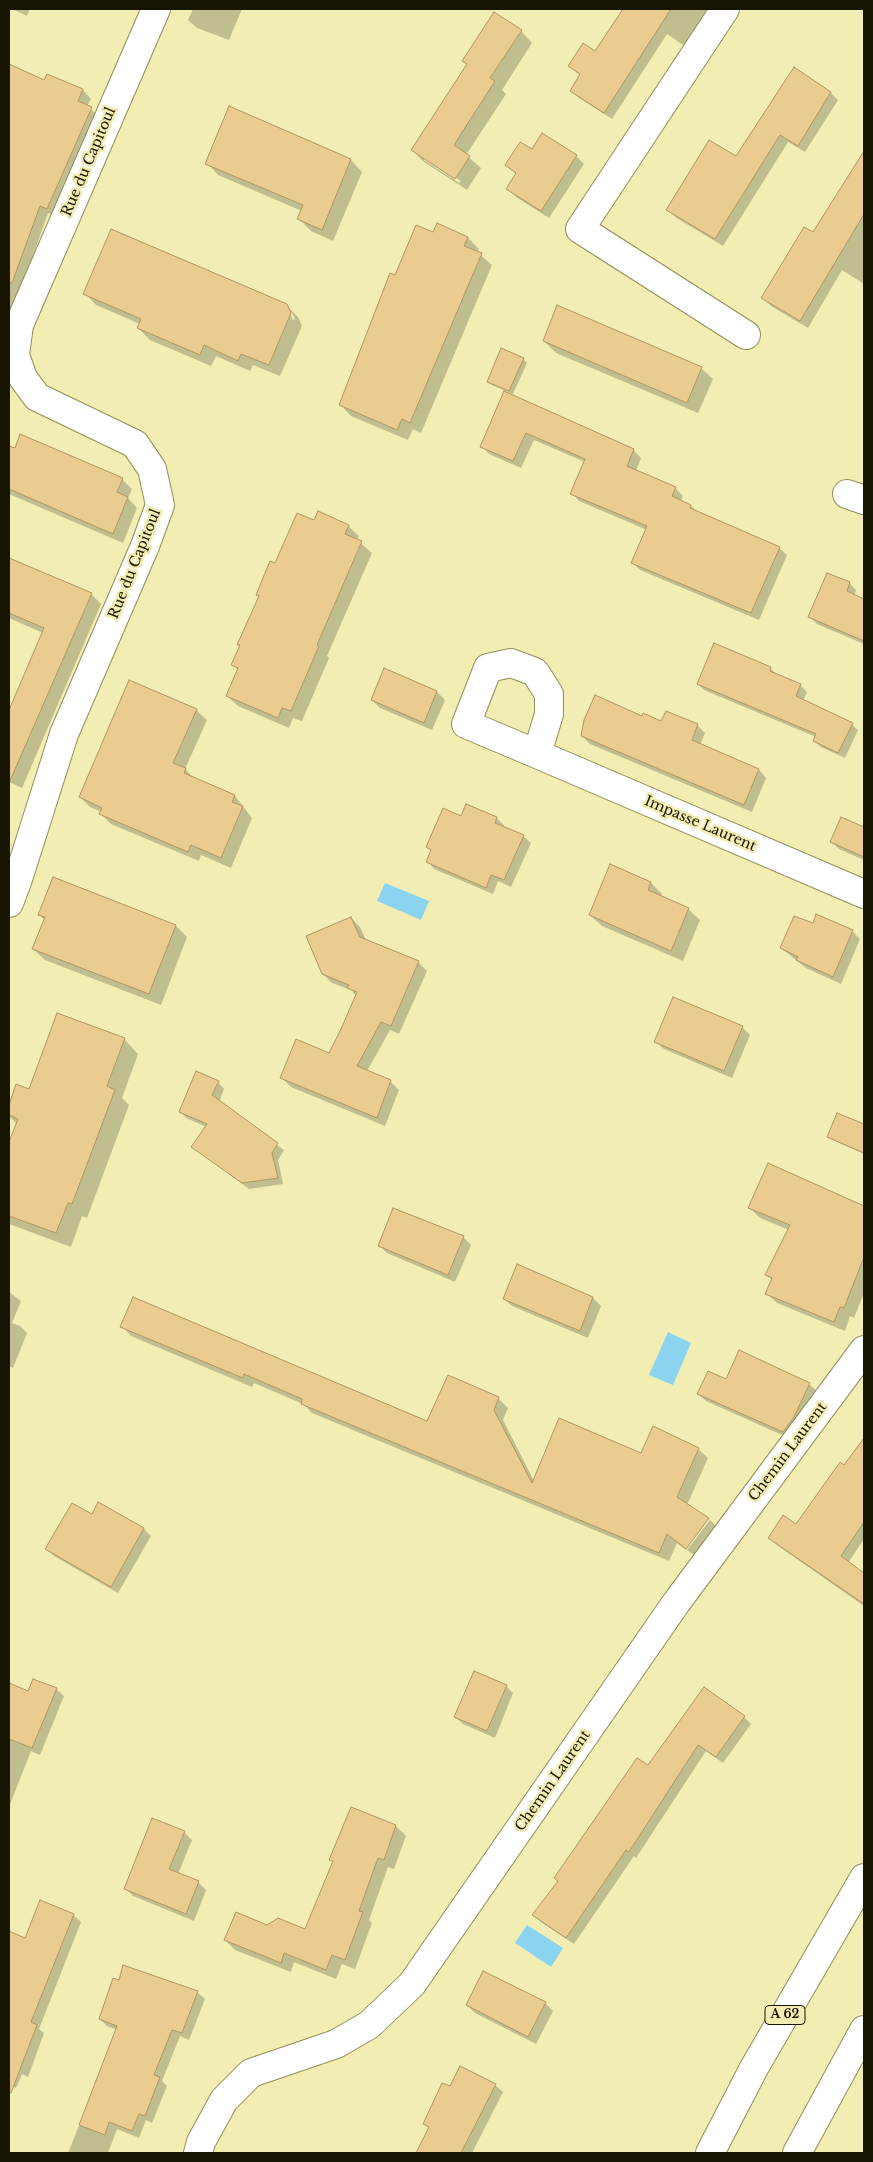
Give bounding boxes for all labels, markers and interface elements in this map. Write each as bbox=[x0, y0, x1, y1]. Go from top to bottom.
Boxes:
street label: Rue du Capitoul bbox=[58, 105, 120, 219]
street label: Rue du Capitoul bbox=[105, 507, 165, 621]
street label: Impasse Laurent bbox=[642, 793, 758, 855]
street label: Chemin Laurent bbox=[745, 1399, 831, 1505]
street label: Chemin Laurent bbox=[512, 1727, 594, 1835]
road number: A 62 bbox=[765, 2006, 805, 2024]

